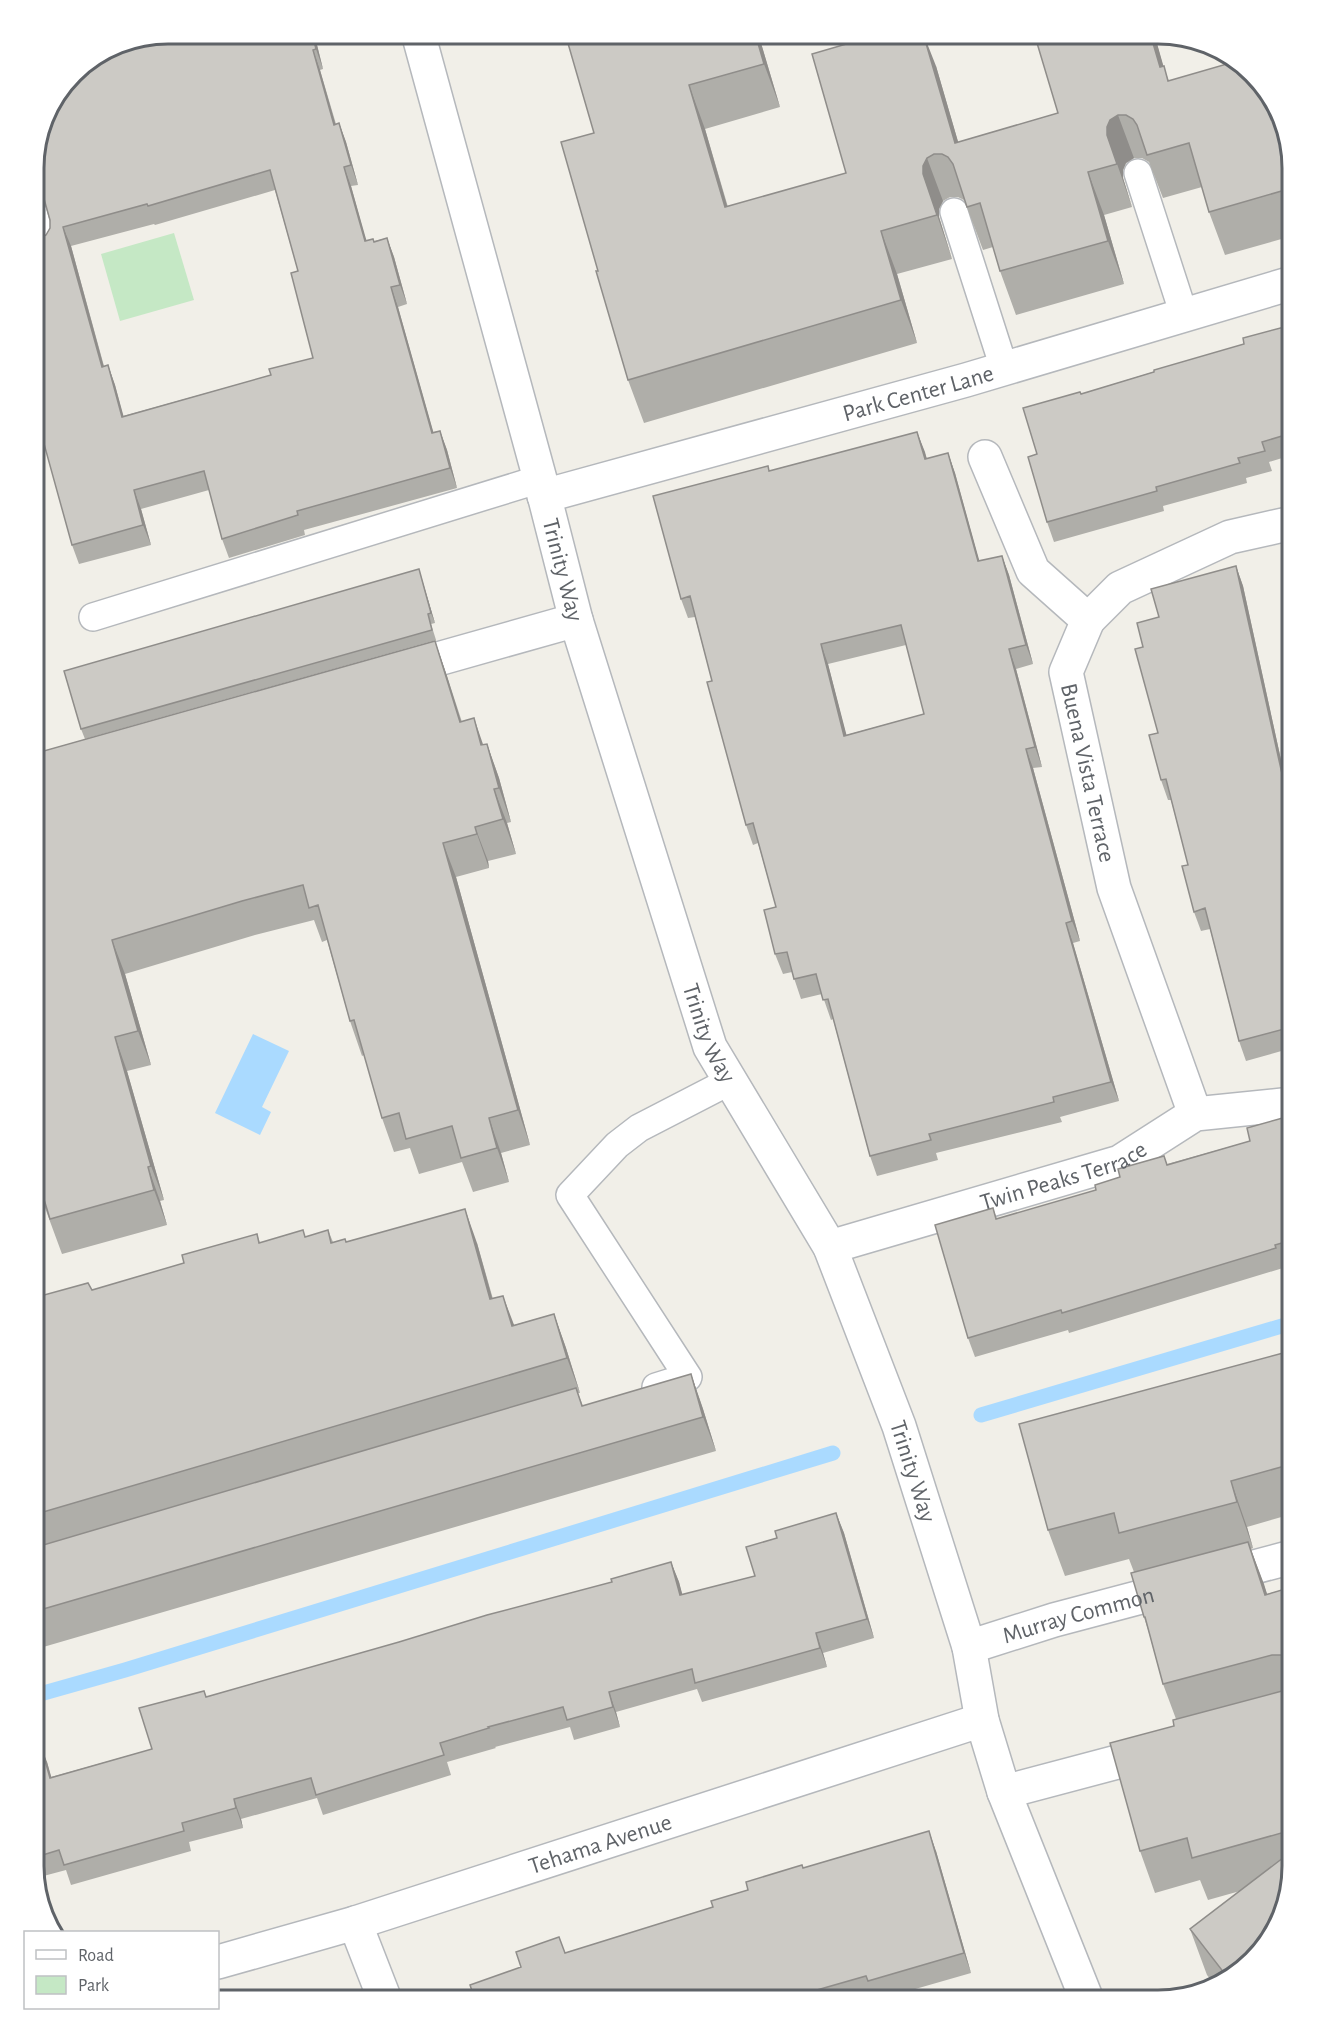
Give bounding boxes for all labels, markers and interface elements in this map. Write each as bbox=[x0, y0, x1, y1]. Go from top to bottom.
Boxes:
street label: Park Center Lane bbox=[840, 361, 997, 426]
street label: Trinity Way bbox=[538, 516, 587, 624]
street label: Buena Vista Terrace bbox=[1056, 681, 1119, 865]
street label: Trinity Way bbox=[678, 981, 740, 1087]
street label: Twin Peaks Terrace bbox=[978, 1137, 1151, 1215]
street label: Trinity Way bbox=[885, 1418, 940, 1525]
street label: Murray Common bbox=[1000, 1583, 1157, 1649]
street label: Tehama Avenue bbox=[526, 1810, 675, 1879]
legend bbox=[24, 1931, 219, 2009]
text: Road bbox=[78, 1947, 114, 1965]
text: Park bbox=[78, 1977, 110, 1995]

